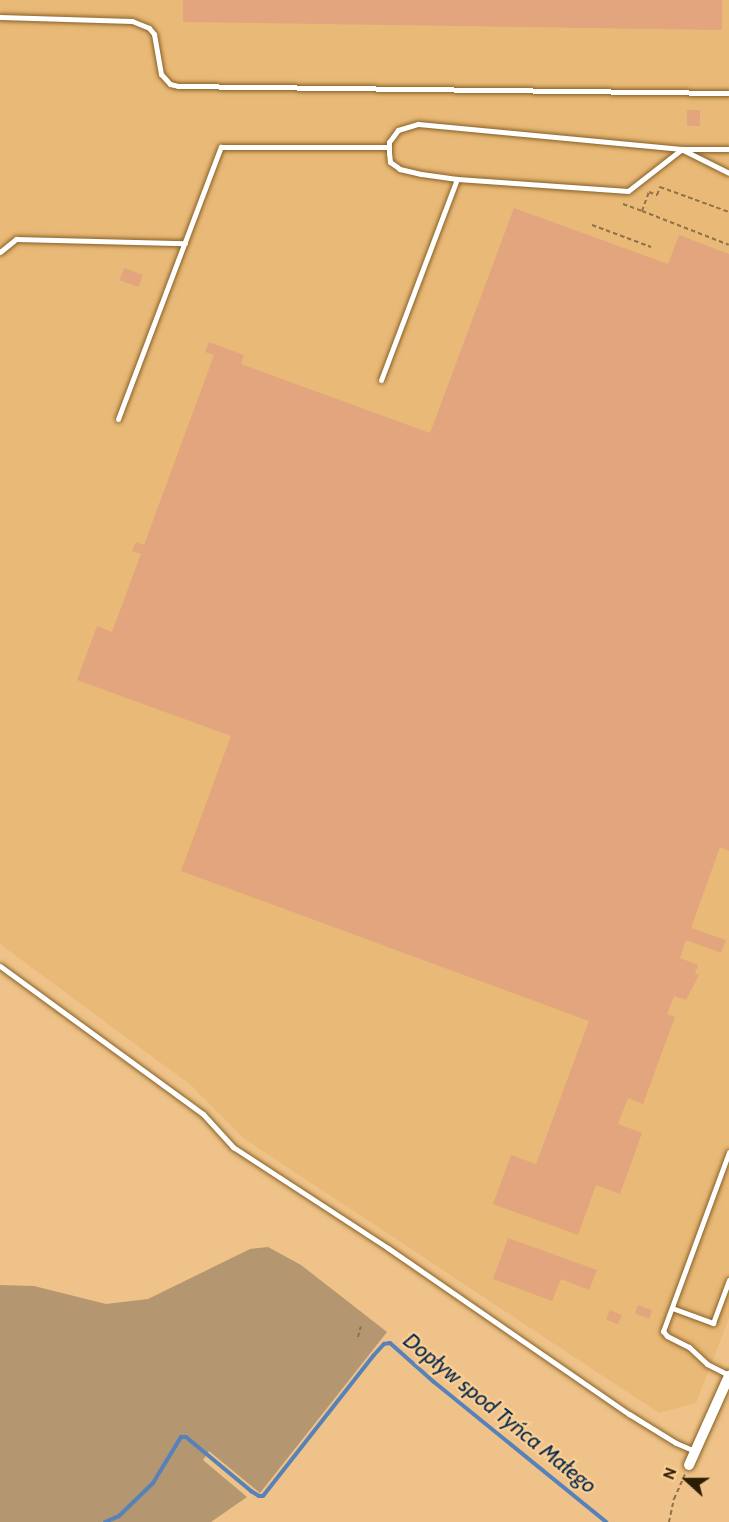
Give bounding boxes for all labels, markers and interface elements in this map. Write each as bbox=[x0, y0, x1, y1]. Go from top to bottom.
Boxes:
water label: Dopływ spod Tyńca Małego bbox=[398, 1327, 602, 1499]
north arrow bbox=[657, 1450, 717, 1510]
text: N bbox=[659, 1465, 681, 1482]

